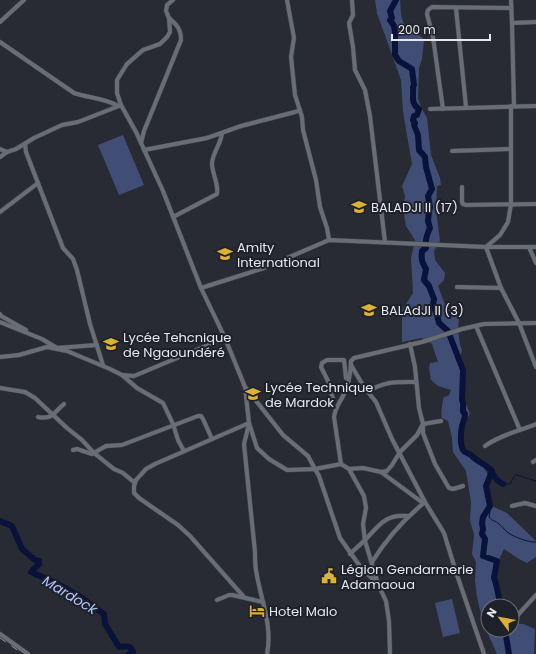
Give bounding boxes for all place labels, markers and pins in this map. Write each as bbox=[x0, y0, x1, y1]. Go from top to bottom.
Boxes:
school or university icon: BALADJI II (17) bbox=[350, 198, 368, 216]
place label: BALADJI II (17) bbox=[371, 198, 458, 217]
place label: Amity International bbox=[237, 238, 320, 272]
school or university icon: Amity International bbox=[216, 245, 234, 263]
school or university icon: BALAdJI II (3) bbox=[360, 301, 378, 319]
place label: BALAdJI II (3) bbox=[381, 301, 464, 320]
place label: Lycée Tehcnique de Ngaoundéré bbox=[123, 328, 231, 362]
school or university icon: Lycée Tehcnique de Ngaoundéré bbox=[102, 335, 120, 353]
place label: Lycée Technique de Mardok bbox=[265, 378, 373, 412]
school or university icon: Lycée Technique de Mardok bbox=[244, 385, 262, 403]
place label: Légion Gendarmerie Adamaoua bbox=[341, 560, 473, 594]
public building icon: Légion Gendarmerie Adamaoua bbox=[320, 567, 338, 585]
hotel icon: Hotel Malo bbox=[248, 602, 266, 620]
place label: Hotel Malo bbox=[269, 602, 337, 621]

